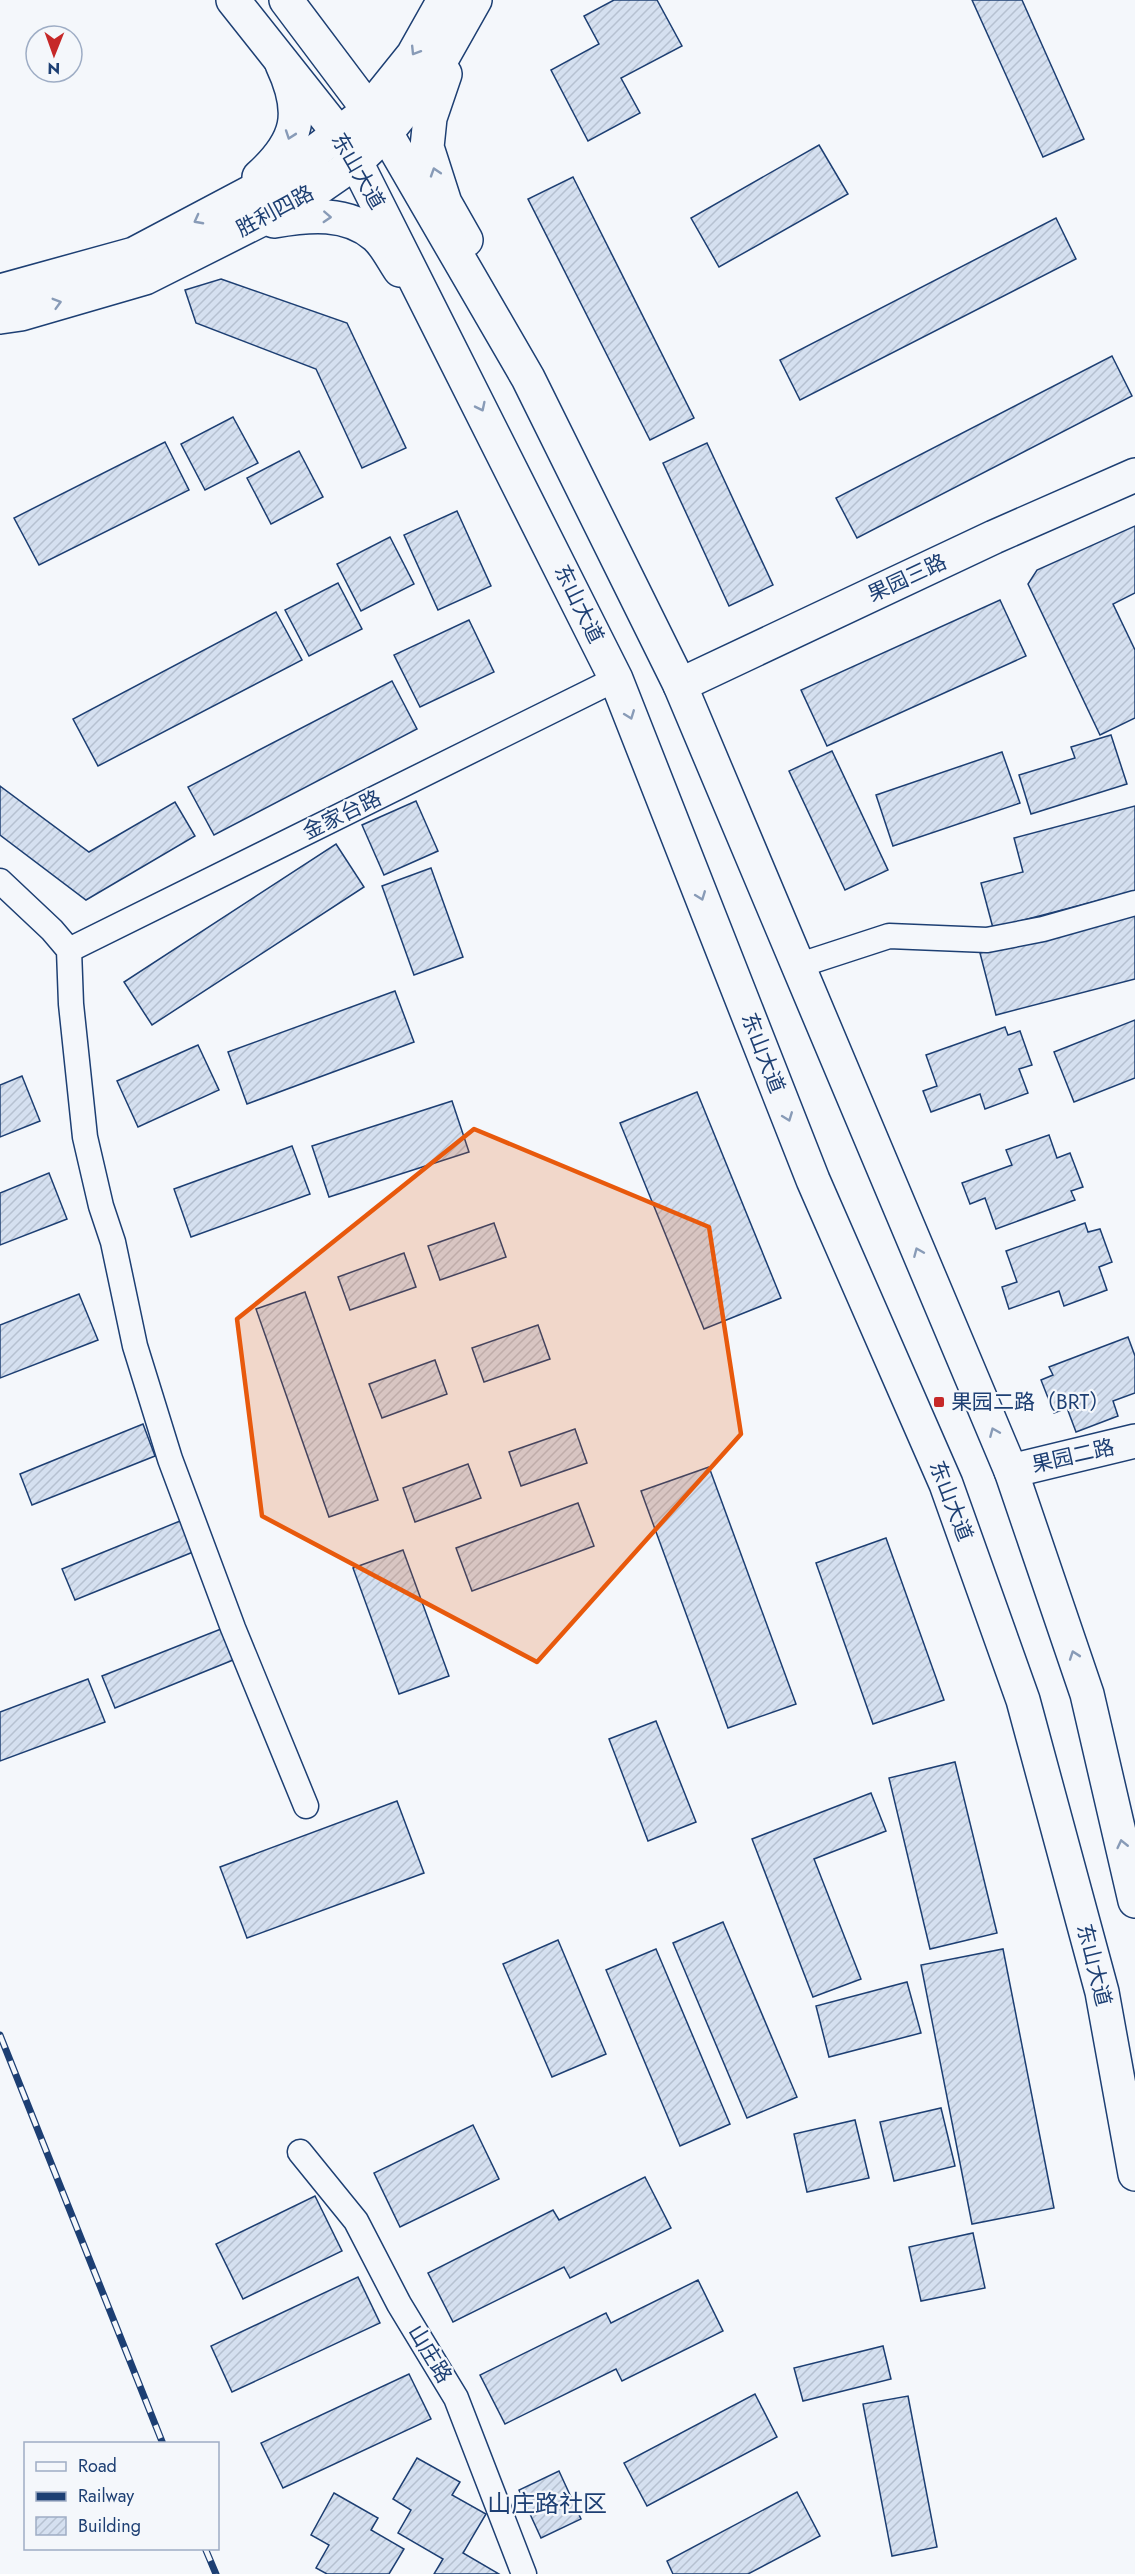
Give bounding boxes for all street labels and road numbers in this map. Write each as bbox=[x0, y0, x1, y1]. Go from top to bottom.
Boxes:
street label: 东山大道 bbox=[324, 127, 392, 215]
street label: 胜利四路 bbox=[231, 178, 319, 244]
street label: 果园三路 bbox=[863, 547, 951, 609]
street label: 东山大道 bbox=[547, 560, 611, 648]
street label: 金家台路 bbox=[298, 783, 386, 847]
street label: 东山大道 bbox=[734, 1008, 792, 1098]
street label: 果园二路 bbox=[1029, 1432, 1117, 1480]
street label: 东山大道 bbox=[922, 1456, 980, 1546]
street label: 东山大道 bbox=[1069, 1921, 1119, 2009]
street label: 山庄路 bbox=[401, 2319, 459, 2389]

